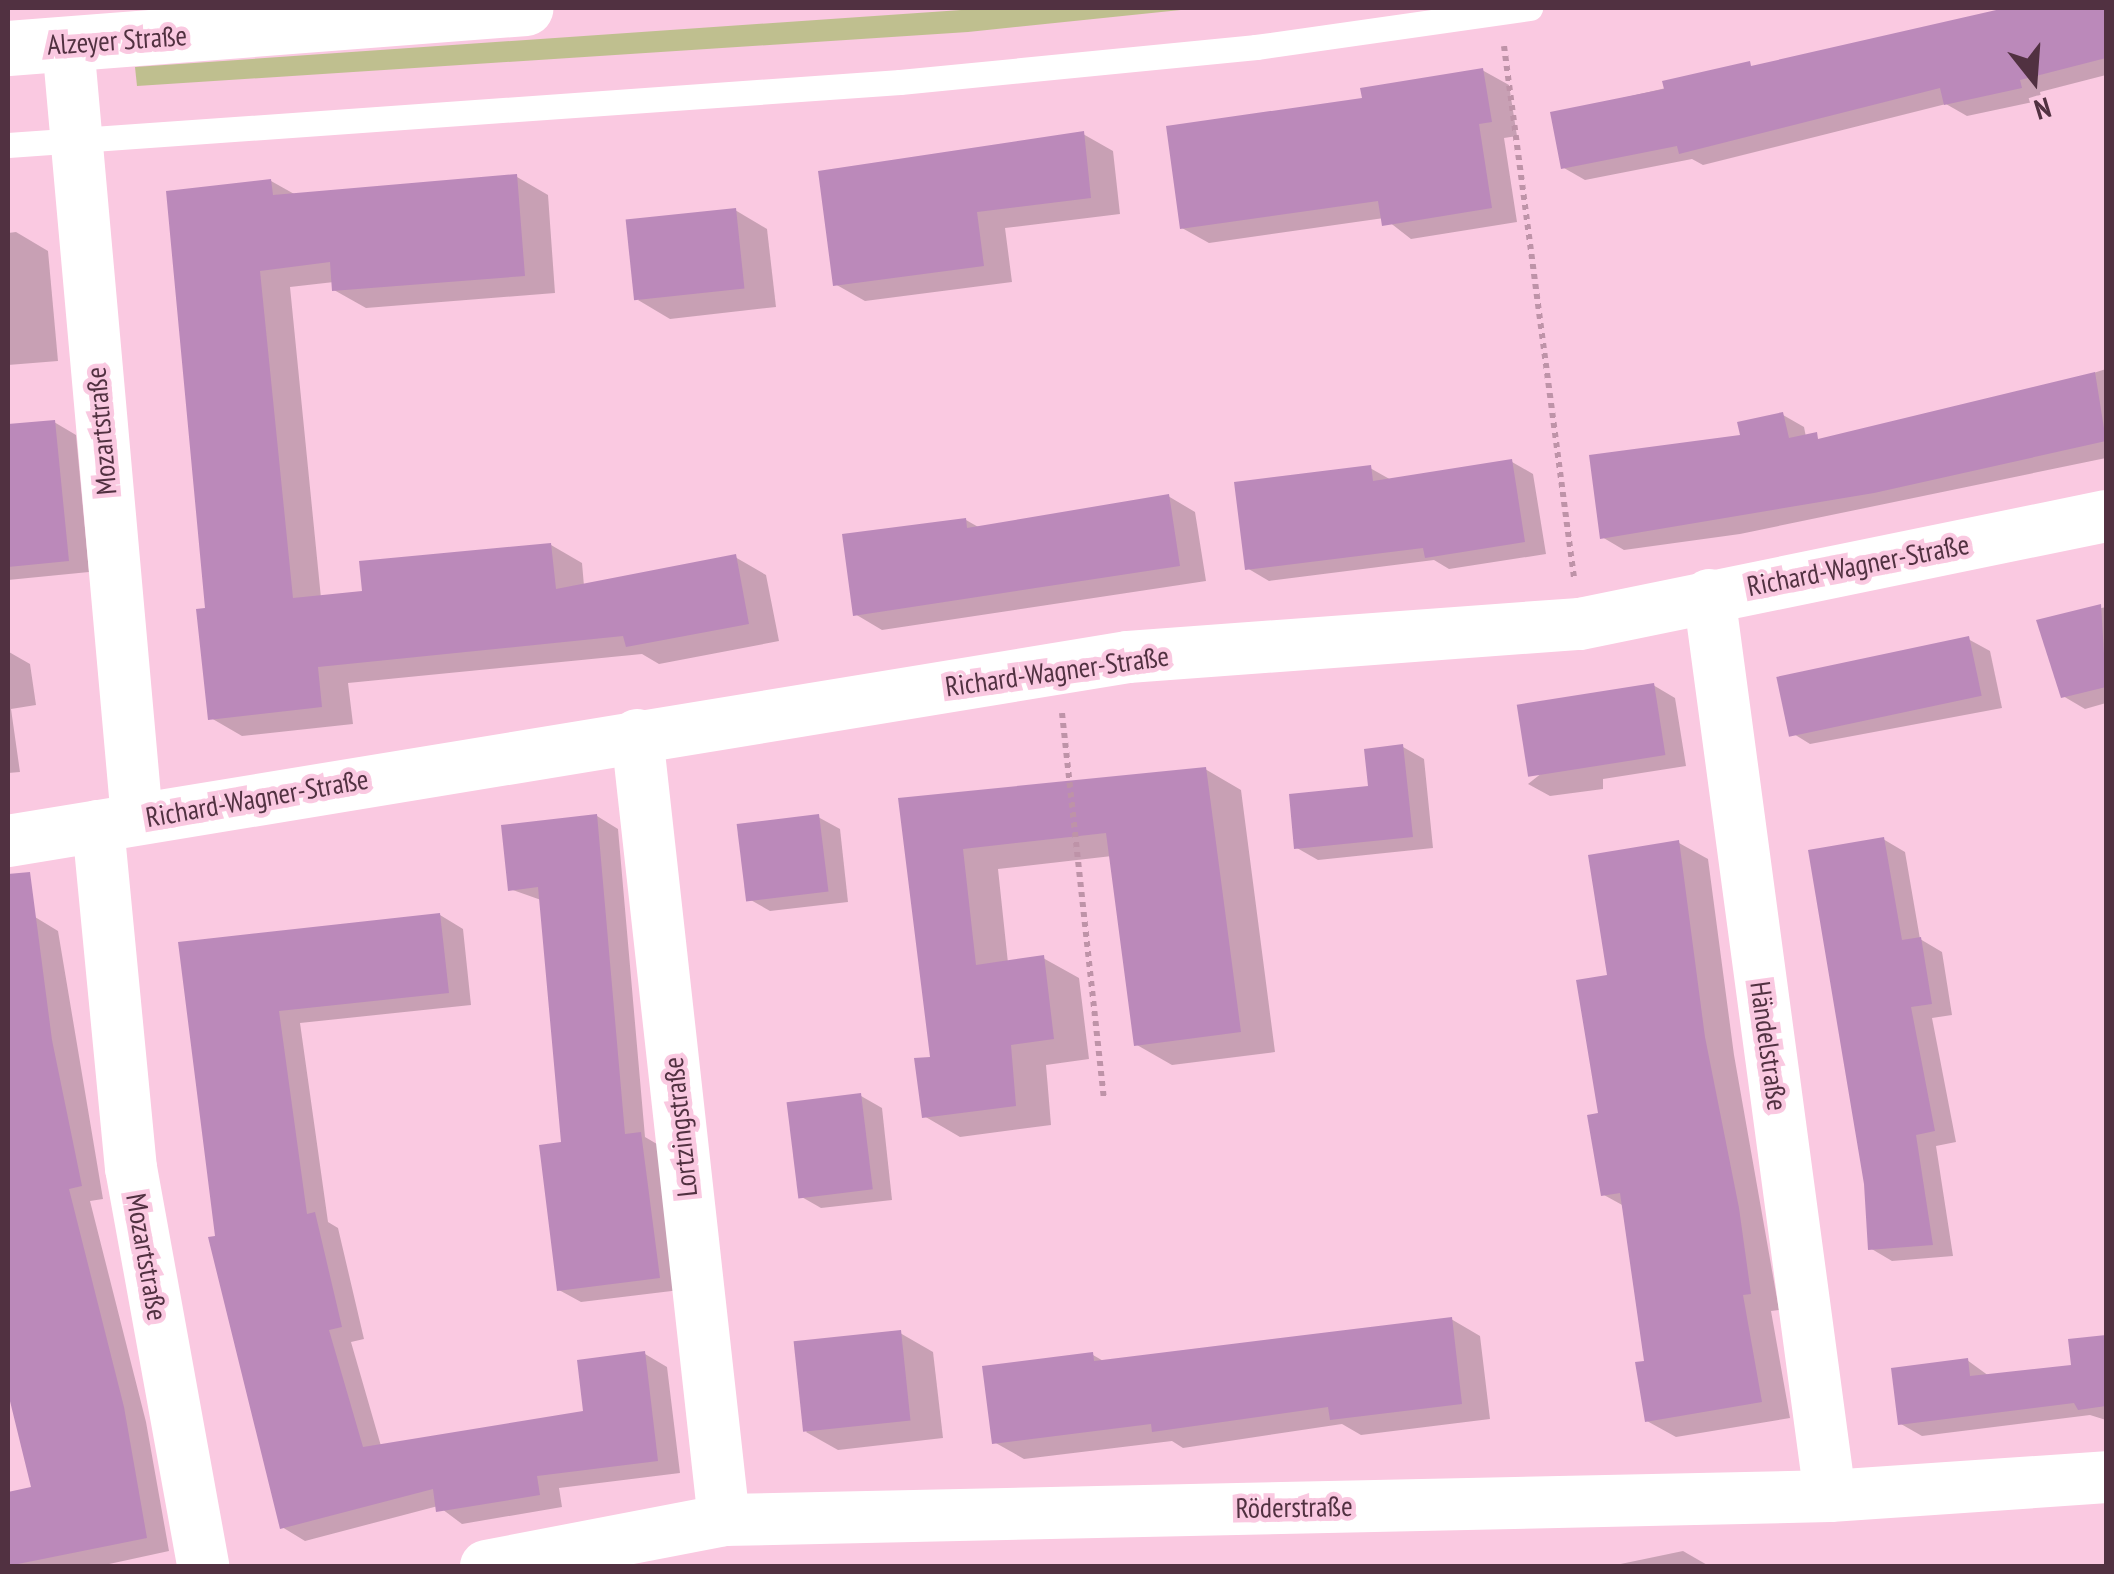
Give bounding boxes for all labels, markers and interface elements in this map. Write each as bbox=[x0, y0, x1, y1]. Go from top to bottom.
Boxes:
street label: Alzeyer Straße bbox=[46, 18, 188, 62]
north arrow bbox=[1984, 30, 2084, 130]
text: N bbox=[2030, 89, 2056, 129]
street label: Mozartstraße bbox=[79, 366, 123, 496]
street label: Richard-Wagner-Straße bbox=[1744, 527, 1972, 603]
street label: Richard-Wagner-Straße bbox=[943, 639, 1171, 703]
street label: Richard-Wagner-Straße bbox=[143, 762, 371, 834]
street label: Händelstraße bbox=[1743, 979, 1795, 1113]
street label: Lortzingstraße bbox=[656, 1055, 704, 1199]
street label: Mozartstraße bbox=[119, 1191, 175, 1323]
street label: Röderstraße bbox=[1235, 1489, 1353, 1525]

